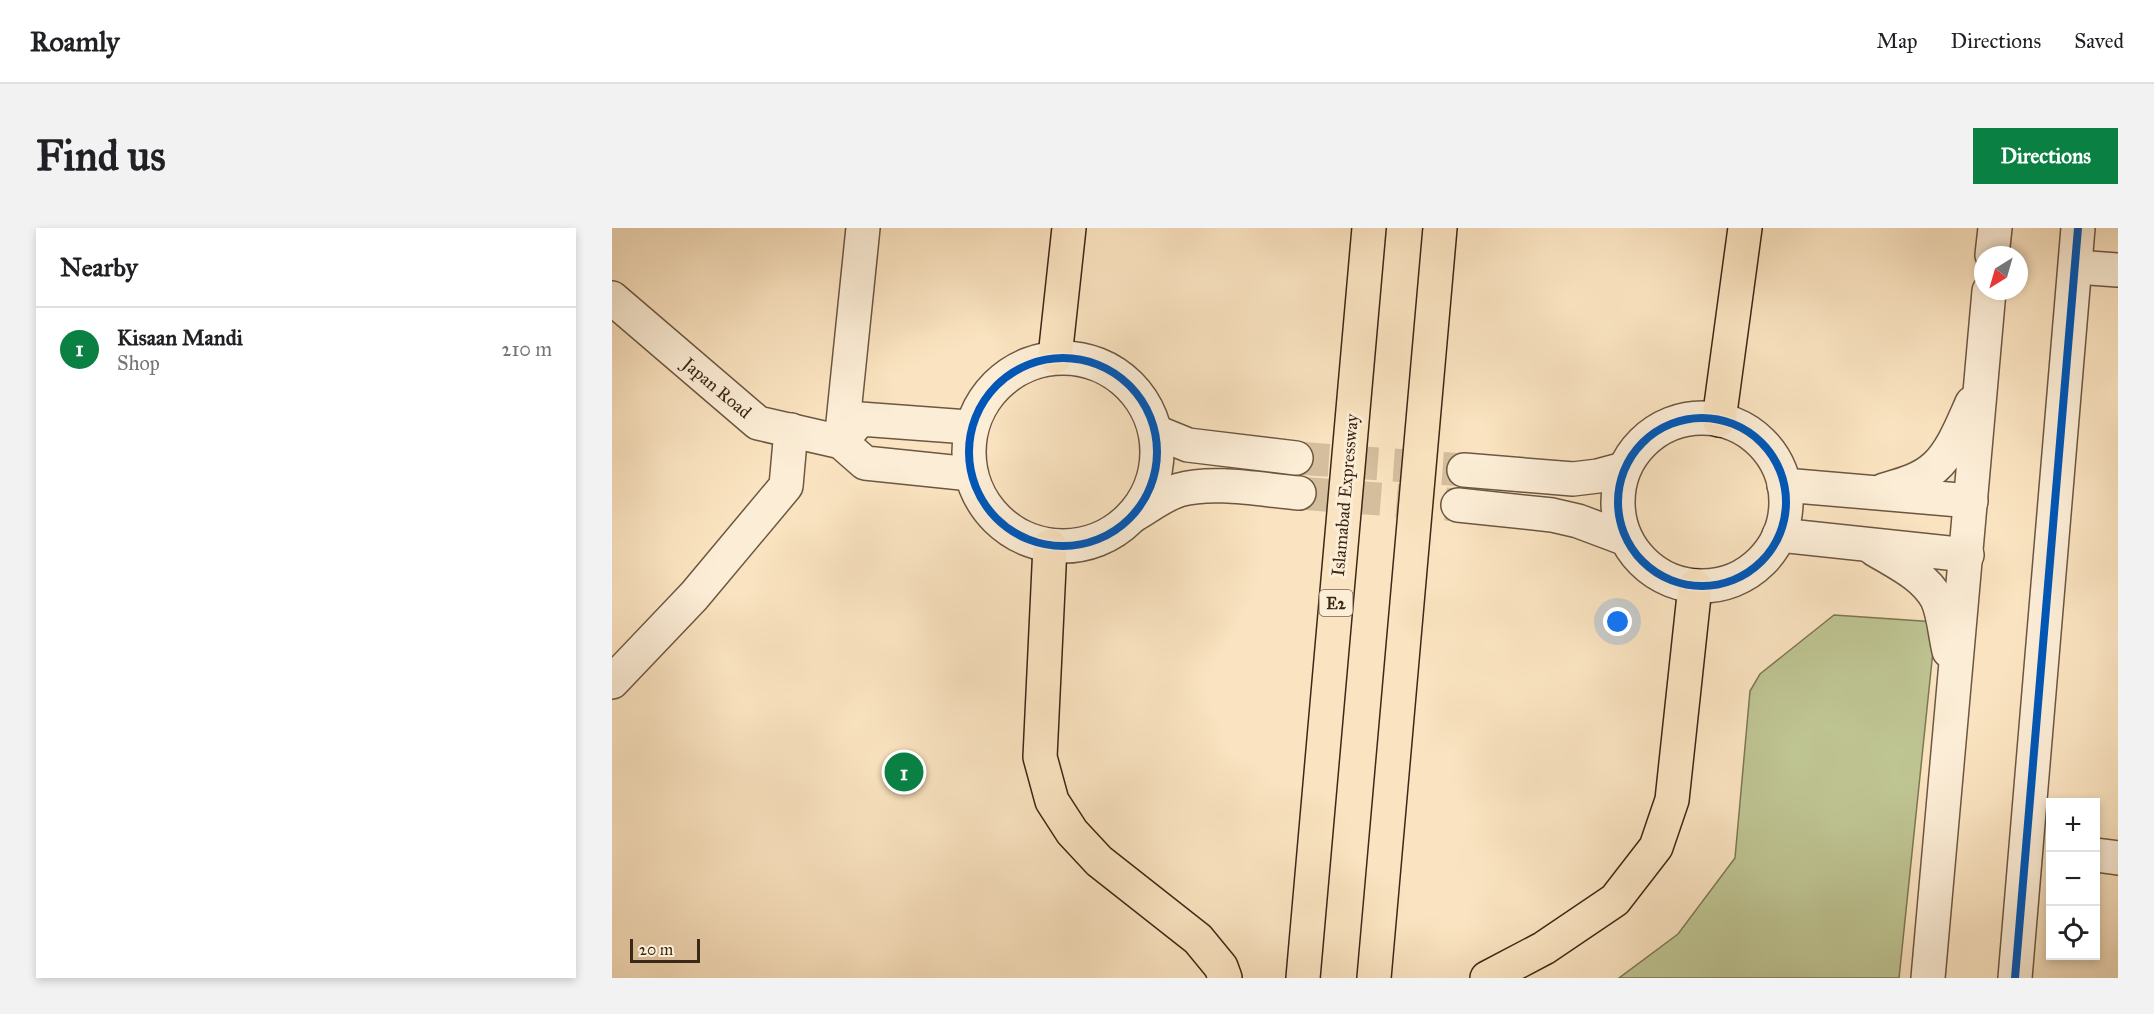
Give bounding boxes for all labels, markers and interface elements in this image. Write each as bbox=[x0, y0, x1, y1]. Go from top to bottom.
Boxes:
text: Roamly bbox=[30, 24, 119, 59]
text: Map bbox=[1877, 28, 1918, 54]
text: Directions bbox=[1951, 28, 2041, 54]
text: Saved bbox=[2074, 28, 2124, 54]
button: Directions bbox=[1973, 128, 2118, 184]
text: Find us bbox=[36, 130, 166, 182]
north arrow bbox=[1974, 246, 2028, 300]
text: Nearby bbox=[60, 251, 138, 283]
text: Kisaan Mandi bbox=[117, 324, 243, 351]
text: 1 bbox=[76, 337, 83, 361]
text: 210 m bbox=[502, 337, 552, 361]
text: Shop bbox=[117, 351, 160, 375]
street label: Japan Road bbox=[676, 352, 756, 424]
street label: Islamabad Expressway bbox=[1327, 412, 1363, 577]
road number: E2 bbox=[1320, 590, 1352, 616]
your location bbox=[1603, 607, 1632, 636]
pin: 1 bbox=[884, 750, 924, 794]
map controls bbox=[2046, 798, 2100, 960]
button: + bbox=[2046, 798, 2100, 852]
button: − bbox=[2046, 852, 2100, 906]
button: locate bbox=[2046, 906, 2100, 960]
scale bar bbox=[630, 936, 700, 964]
text: 20 m bbox=[639, 940, 673, 959]

